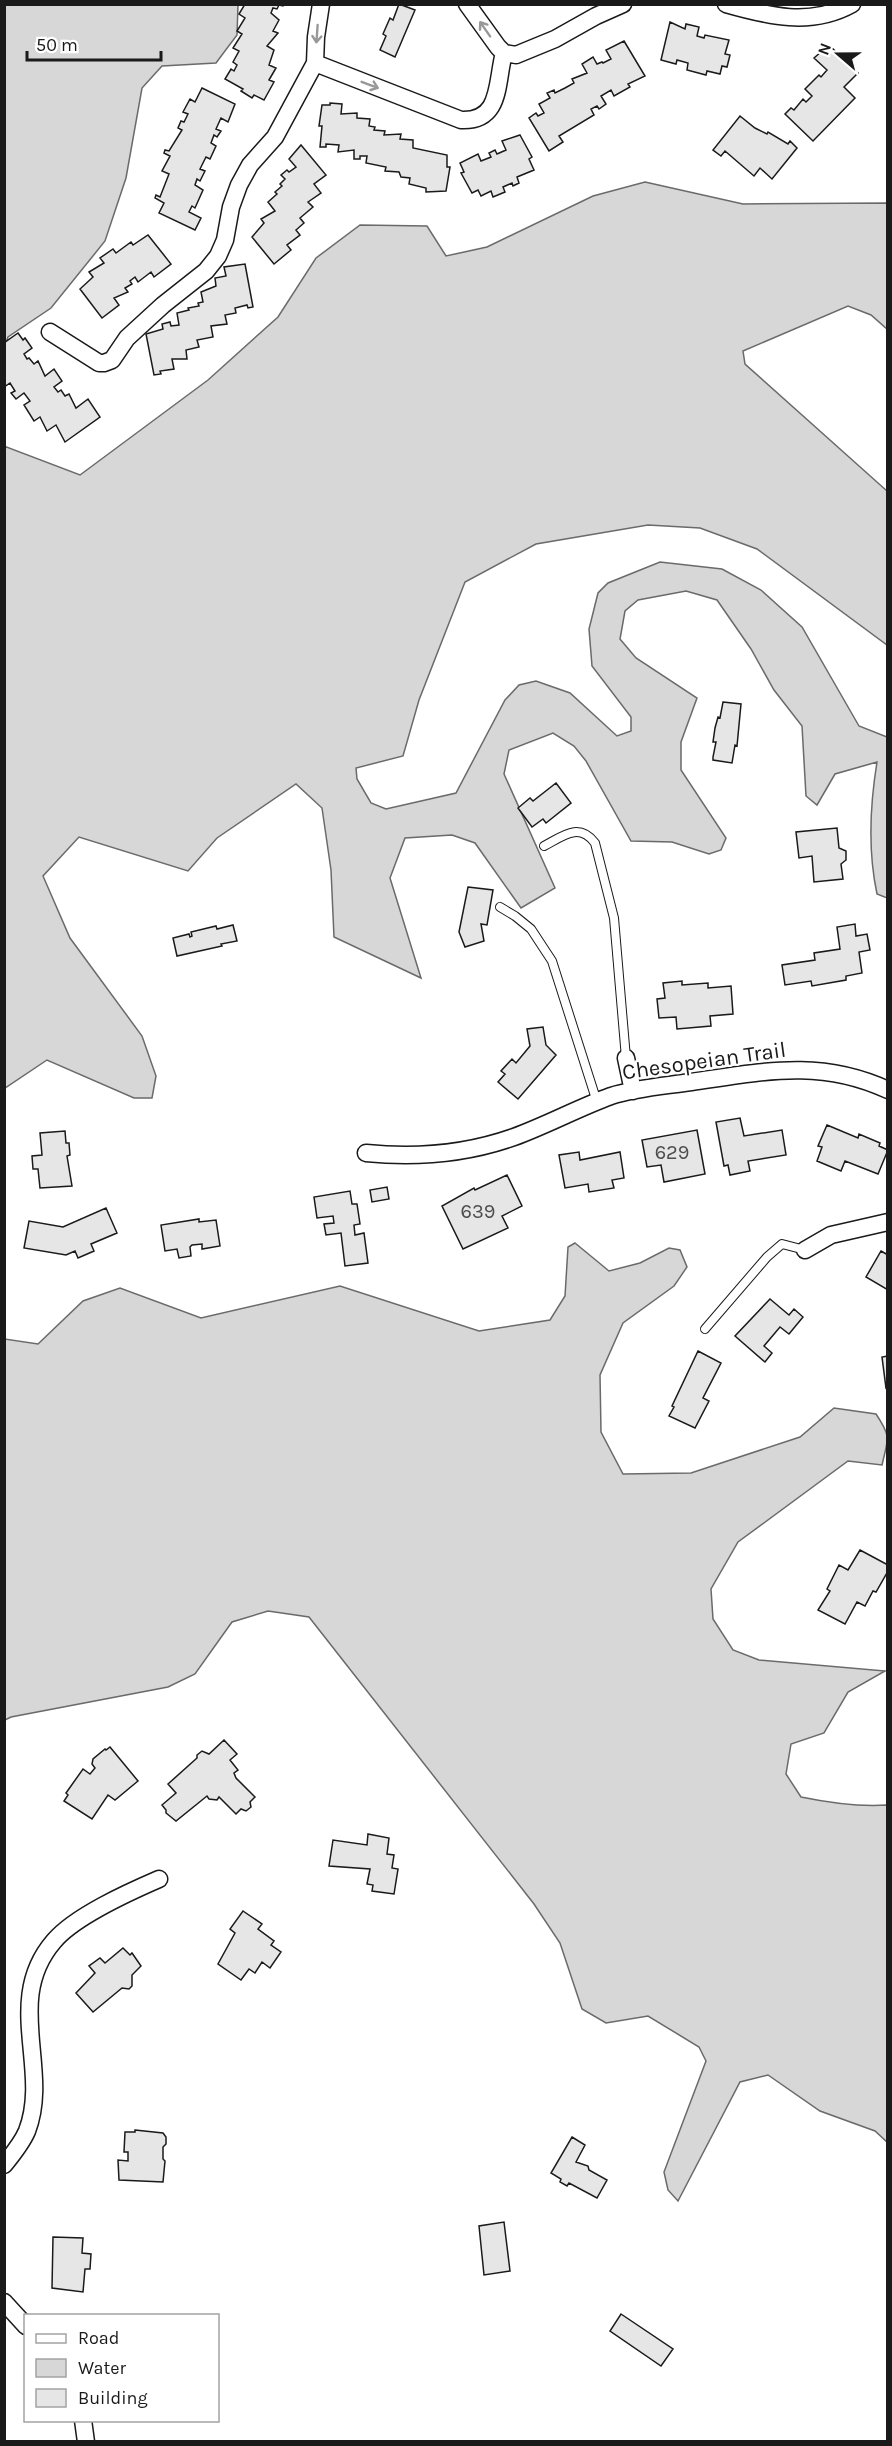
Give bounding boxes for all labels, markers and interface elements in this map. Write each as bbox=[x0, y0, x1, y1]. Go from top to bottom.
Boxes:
one-way arrow bbox=[479, 21, 491, 38]
one-way arrow bbox=[311, 23, 322, 43]
scale bar bbox=[27, 24, 160, 62]
north arrow bbox=[808, 24, 868, 84]
text: 50 m bbox=[36, 34, 78, 56]
text: N bbox=[813, 40, 835, 58]
one-way arrow bbox=[360, 80, 379, 91]
street label: Chesopeian Trail bbox=[621, 1037, 788, 1085]
house number: 629 bbox=[655, 1141, 689, 1164]
house number: 639 bbox=[461, 1200, 495, 1223]
legend bbox=[24, 2314, 219, 2422]
text: Road bbox=[78, 2327, 119, 2349]
text: Water bbox=[78, 2357, 126, 2379]
text: Building bbox=[78, 2387, 148, 2409]

